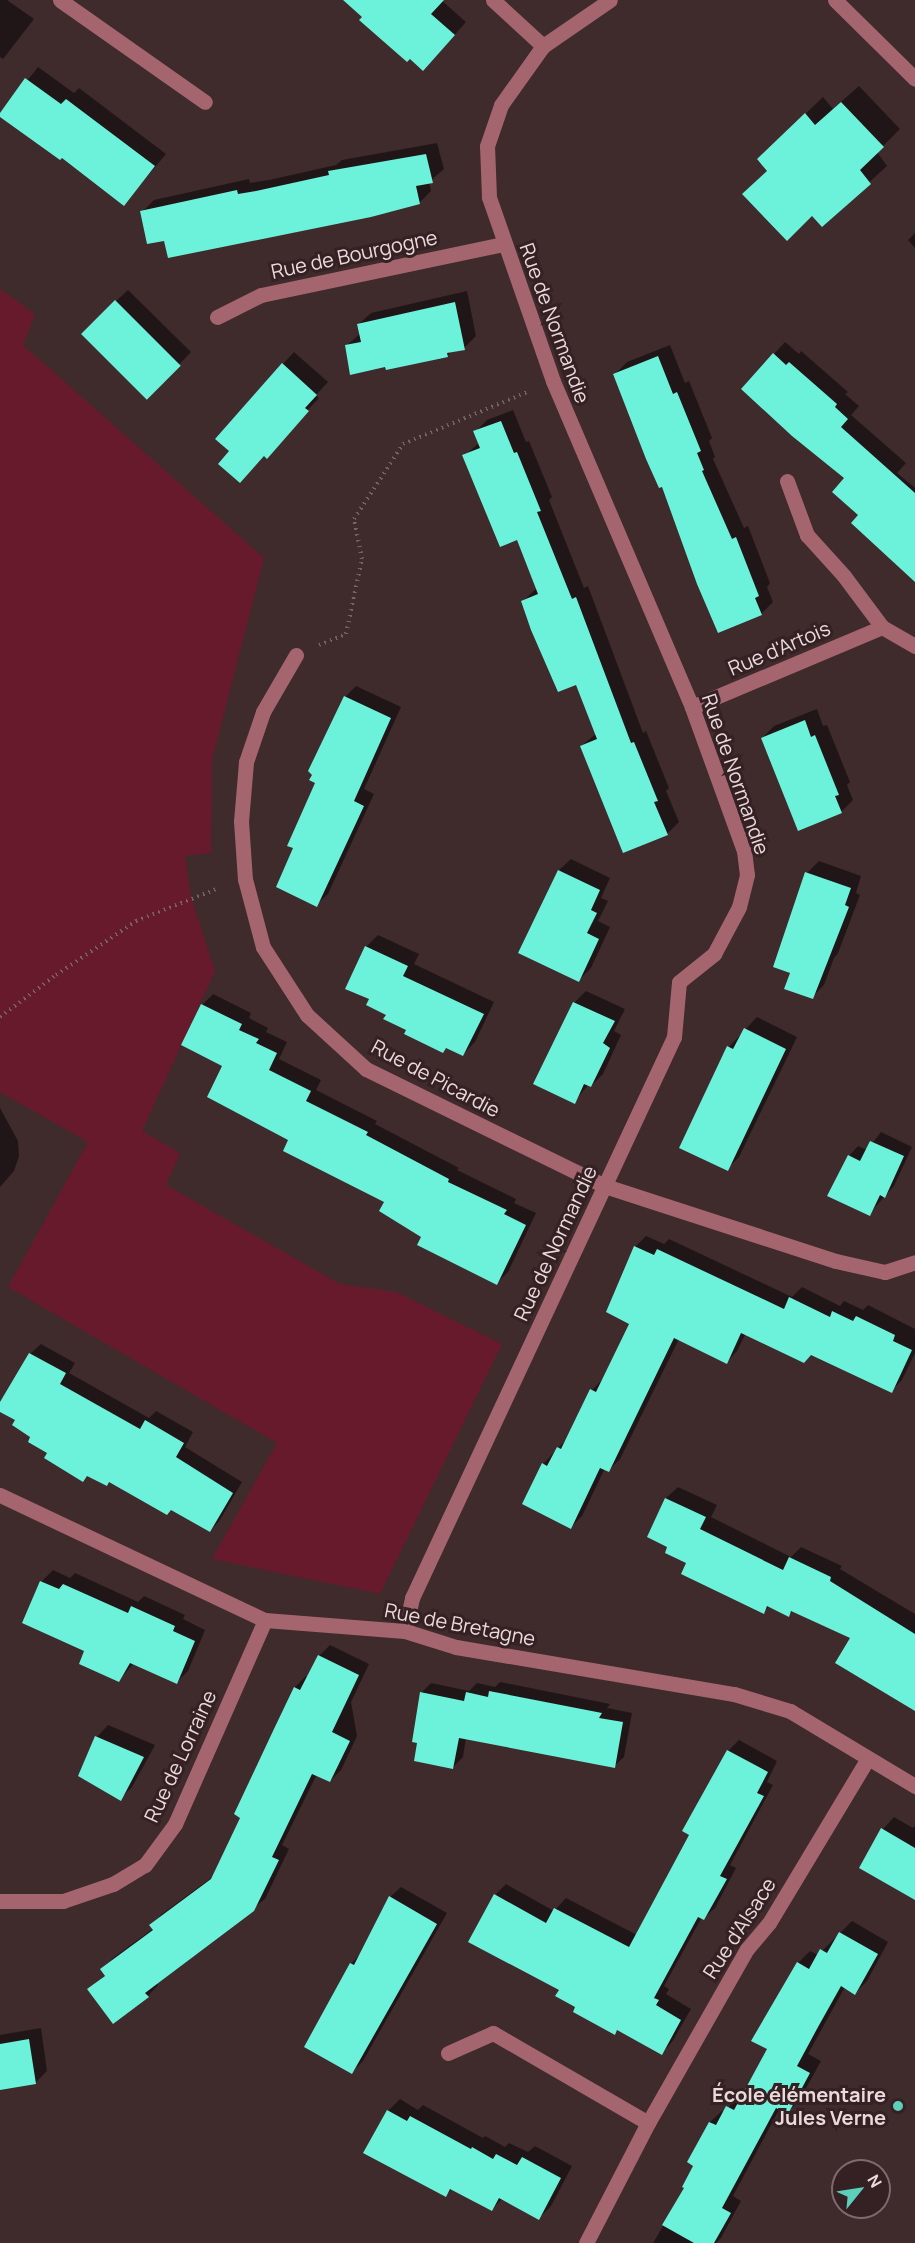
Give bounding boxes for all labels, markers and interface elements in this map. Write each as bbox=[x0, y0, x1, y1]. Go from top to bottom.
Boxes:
street label: Rue de Bourgogne bbox=[269, 225, 439, 283]
street label: Rue de Normandie bbox=[515, 240, 595, 406]
street label: Rue d'Artois bbox=[724, 616, 834, 680]
street label: Rue de Normandie bbox=[697, 690, 775, 858]
street label: Rue de Picardie bbox=[368, 1034, 504, 1122]
street label: Rue de Normandie bbox=[509, 1162, 601, 1324]
street label: Rue de Bretagne bbox=[383, 1598, 537, 1650]
street label: Rue de Lorraine bbox=[139, 1686, 221, 1826]
street label: Rue d'Alsace bbox=[698, 1873, 780, 1983]
place label: École élémentaire Jules Verne bbox=[712, 2082, 886, 2129]
marker: École élémentaire Jules Verne bbox=[891, 2099, 905, 2113]
north arrow bbox=[831, 2159, 891, 2219]
text: N bbox=[862, 2171, 887, 2191]

